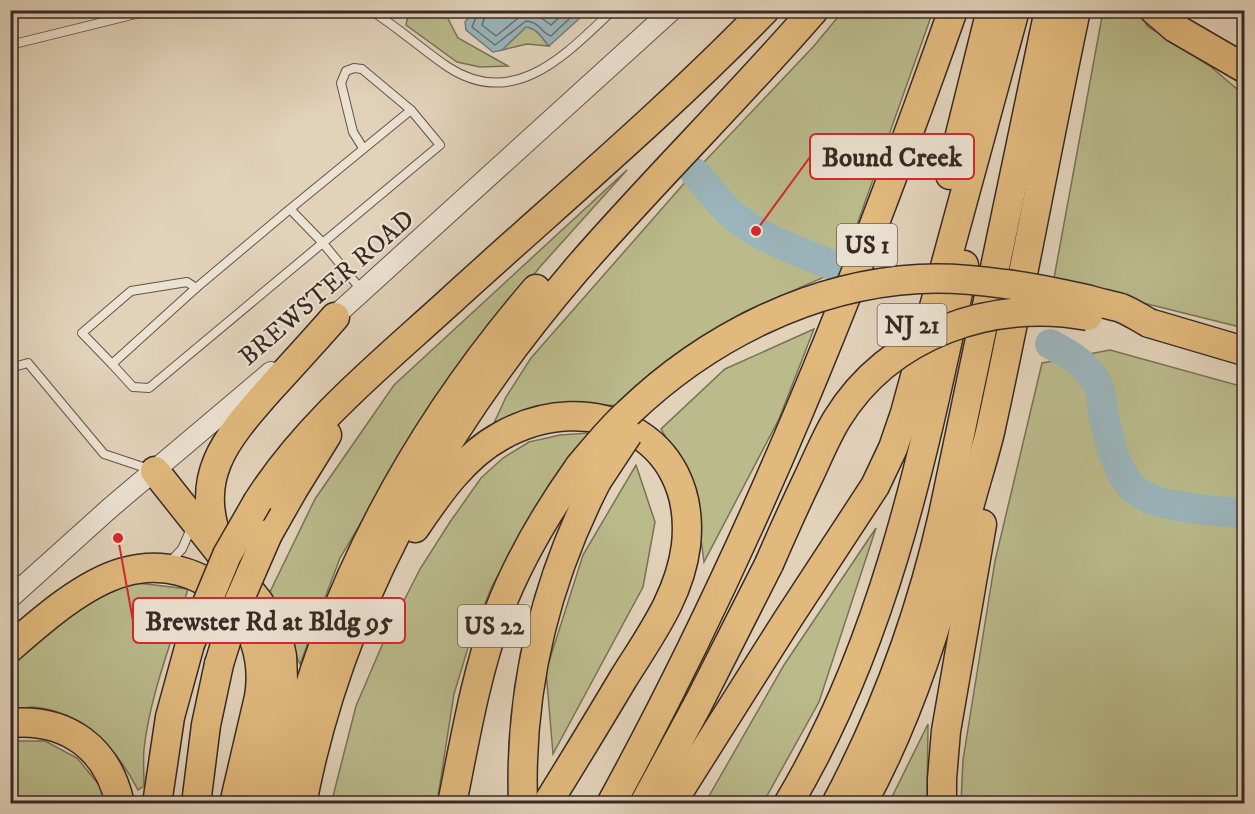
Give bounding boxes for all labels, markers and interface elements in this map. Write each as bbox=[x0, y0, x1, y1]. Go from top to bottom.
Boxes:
callout: Bound Creek bbox=[810, 134, 974, 179]
text: Bound Creek bbox=[822, 141, 963, 175]
street label: BREWSTER ROAD bbox=[233, 203, 421, 373]
road number: US 1 bbox=[837, 224, 897, 266]
road number: NJ 21 bbox=[878, 304, 946, 346]
callout: Brewster Rd at Bldg 95 bbox=[133, 598, 405, 643]
text: Brewster Rd at Bldg 95 bbox=[145, 605, 393, 639]
road number: US 22 bbox=[458, 605, 530, 647]

